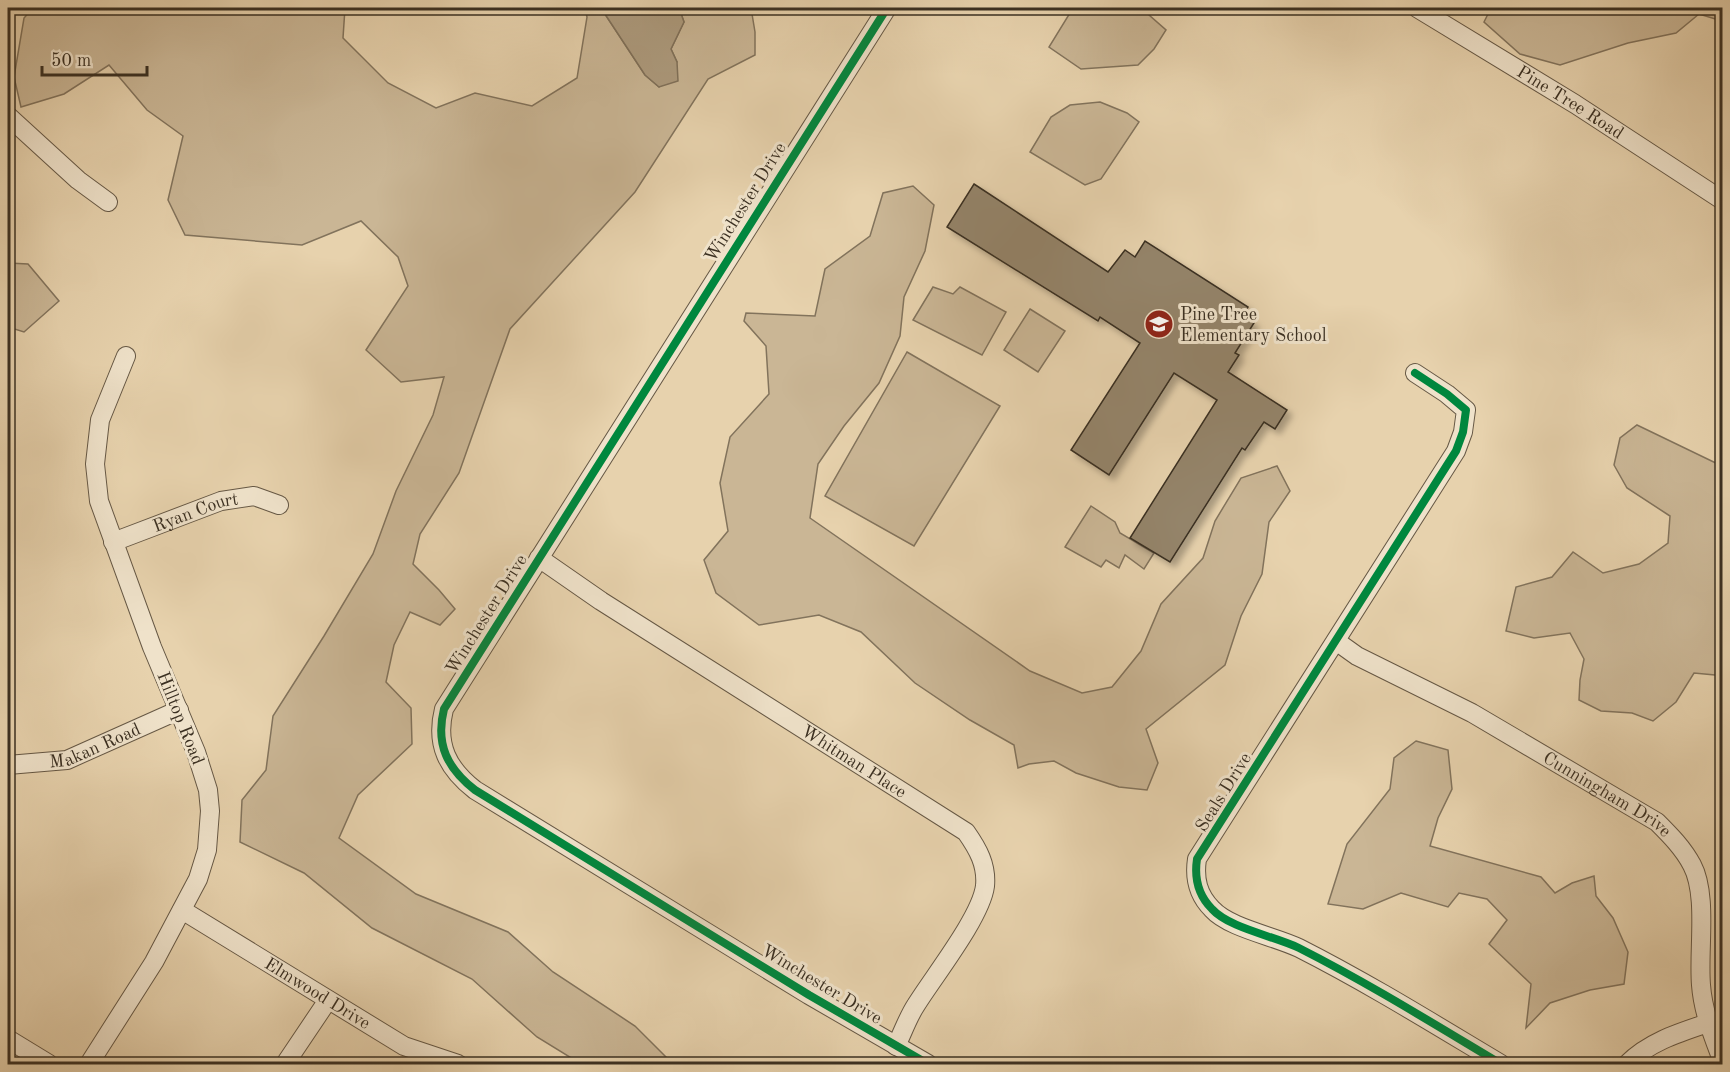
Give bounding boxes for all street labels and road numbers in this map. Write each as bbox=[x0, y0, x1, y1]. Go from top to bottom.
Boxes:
street label: Pine Tree Road bbox=[1513, 63, 1626, 143]
street label: Winchester Drive bbox=[702, 140, 790, 265]
street label: Ryan Court bbox=[150, 490, 240, 536]
street label: Winchester Drive bbox=[443, 552, 531, 677]
street label: Hilltop Road bbox=[153, 669, 207, 767]
street label: Makan Road bbox=[49, 720, 144, 771]
street label: Whitman Place bbox=[798, 722, 909, 802]
street label: Cunningham Drive bbox=[1540, 749, 1674, 841]
street label: Seals Drive bbox=[1193, 750, 1255, 835]
street label: Winchester Drive bbox=[758, 942, 885, 1028]
street label: Elmwood Drive bbox=[261, 955, 373, 1033]

